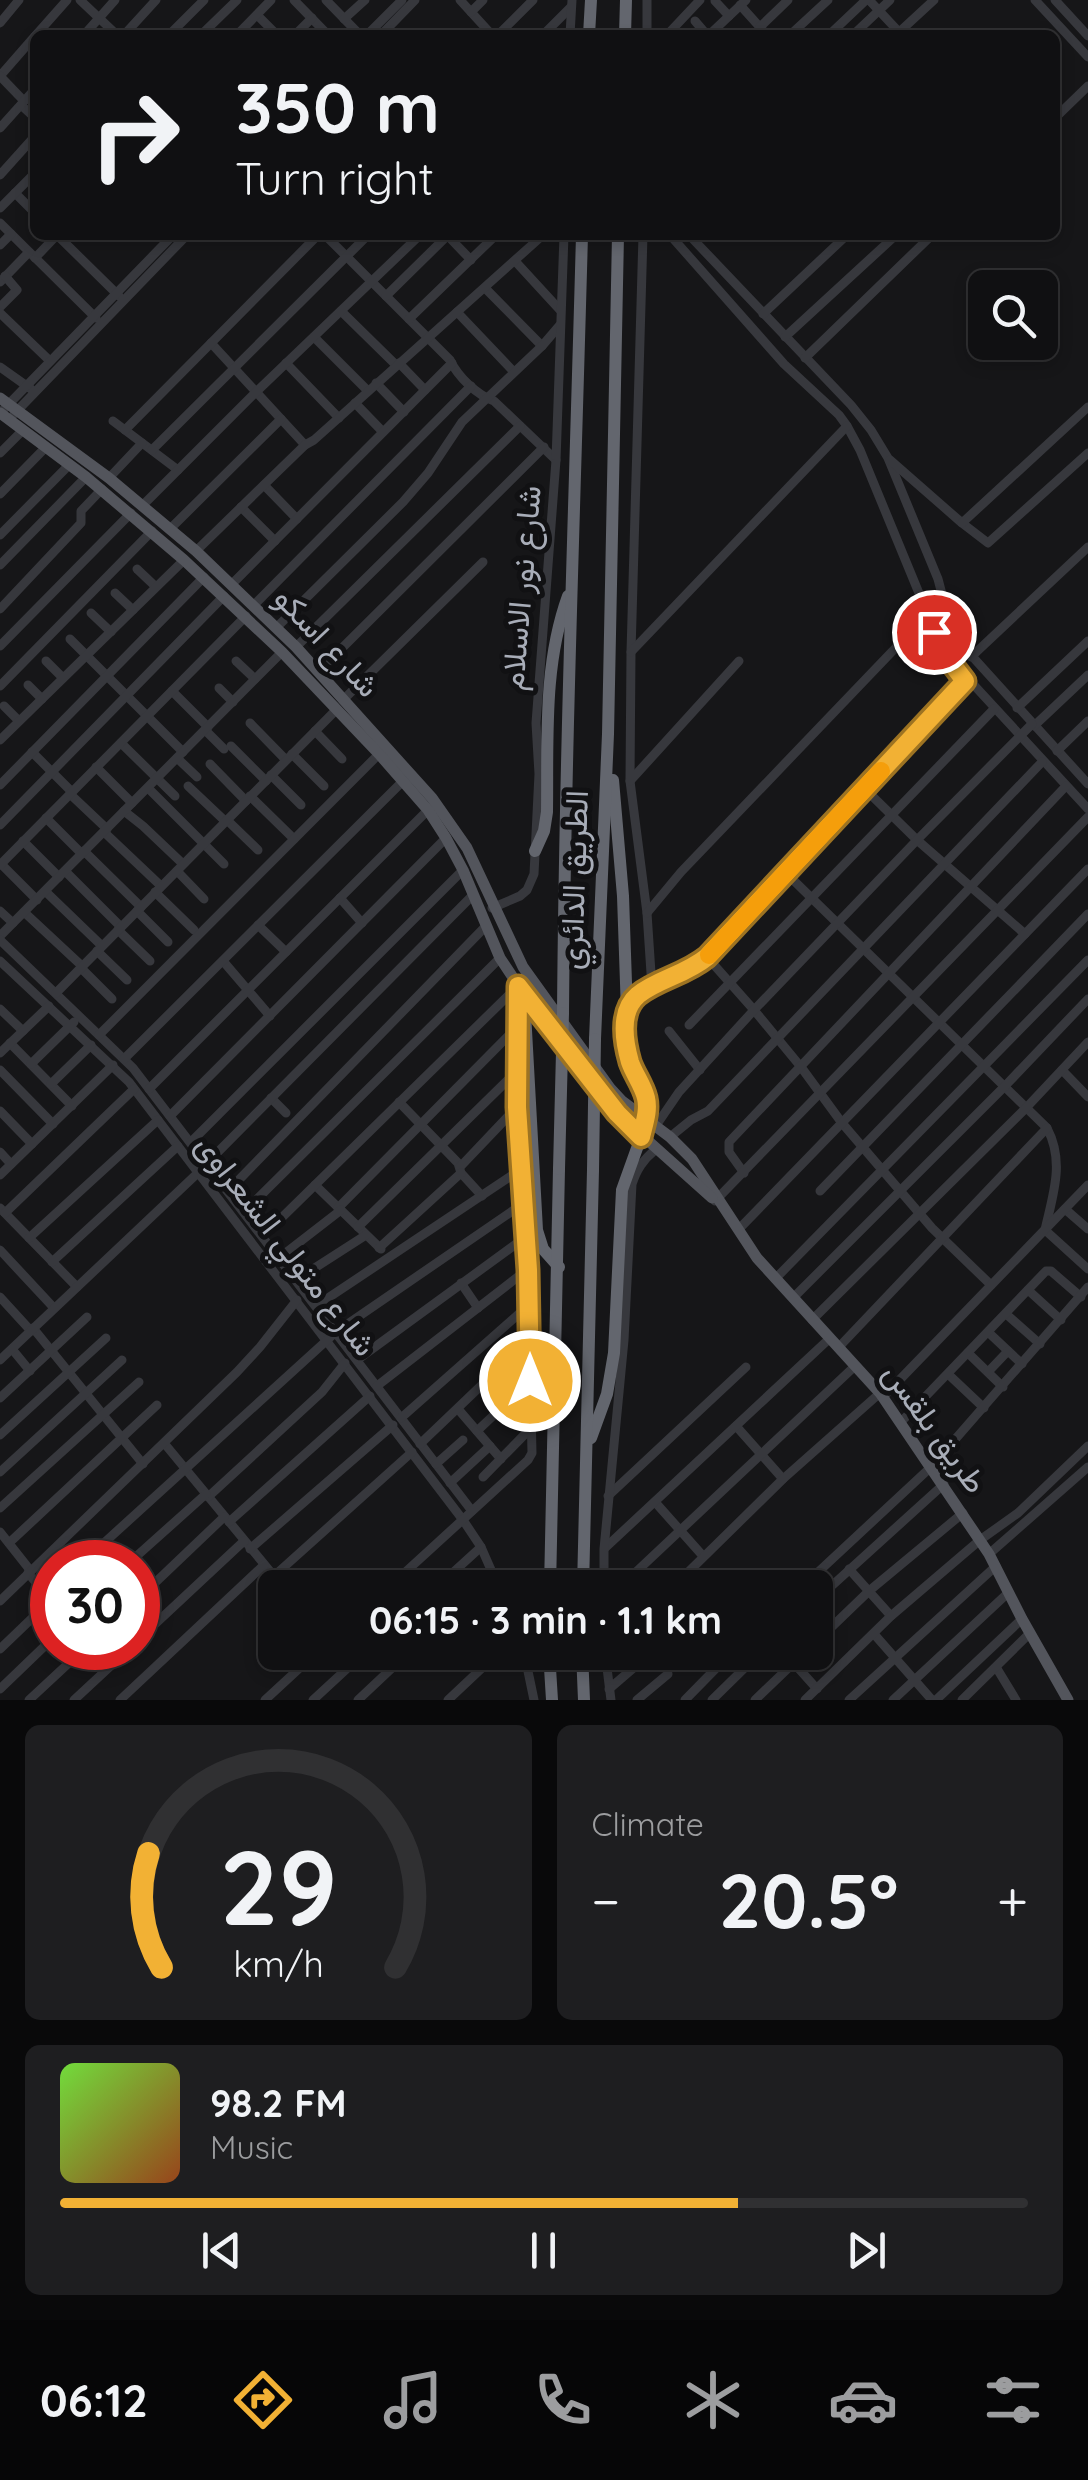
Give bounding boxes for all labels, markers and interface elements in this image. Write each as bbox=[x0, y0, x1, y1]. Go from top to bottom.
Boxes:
text: 350 m bbox=[235, 63, 440, 151]
icon: right bbox=[70, 70, 200, 200]
text: Turn right bbox=[235, 150, 434, 206]
map controls bbox=[968, 270, 1058, 360]
button: search bbox=[968, 270, 1058, 360]
street label: شارع نور الاسلام bbox=[491, 484, 552, 692]
street label: شارع اسكو bbox=[264, 578, 389, 707]
pin bbox=[892, 590, 977, 675]
icon: arrive bbox=[907, 605, 962, 660]
street label: الطريق الدائري bbox=[550, 789, 603, 971]
street label: شارع متولي الشعراوى bbox=[182, 1125, 386, 1368]
position arrow bbox=[478, 1329, 582, 1433]
street label: طريق بلقس bbox=[874, 1354, 997, 1501]
speed limit sign: 30 bbox=[30, 1540, 160, 1670]
text: 06:15 · 3 min · 1.1 km bbox=[369, 1596, 722, 1644]
text: Climate bbox=[592, 1804, 704, 1844]
text: 29 bbox=[219, 1821, 337, 1951]
text: 20.5° bbox=[719, 1853, 899, 1947]
text: − bbox=[592, 1866, 620, 1935]
text: + bbox=[997, 1866, 1028, 1935]
text: km/h bbox=[233, 1941, 324, 1986]
text: 98.2 FM bbox=[210, 2079, 347, 2127]
text: Music bbox=[210, 2127, 293, 2167]
icon: previous bbox=[194, 2223, 249, 2278]
icon: pause bbox=[516, 2223, 571, 2278]
icon: next bbox=[839, 2223, 894, 2278]
icon: directions bbox=[228, 2365, 298, 2435]
icon: music bbox=[378, 2365, 448, 2435]
icon: phone bbox=[528, 2365, 598, 2435]
icon: climate bbox=[678, 2365, 748, 2435]
icon: car bbox=[828, 2365, 898, 2435]
icon: filters bbox=[978, 2365, 1048, 2435]
text: 06:12 bbox=[40, 2372, 148, 2428]

